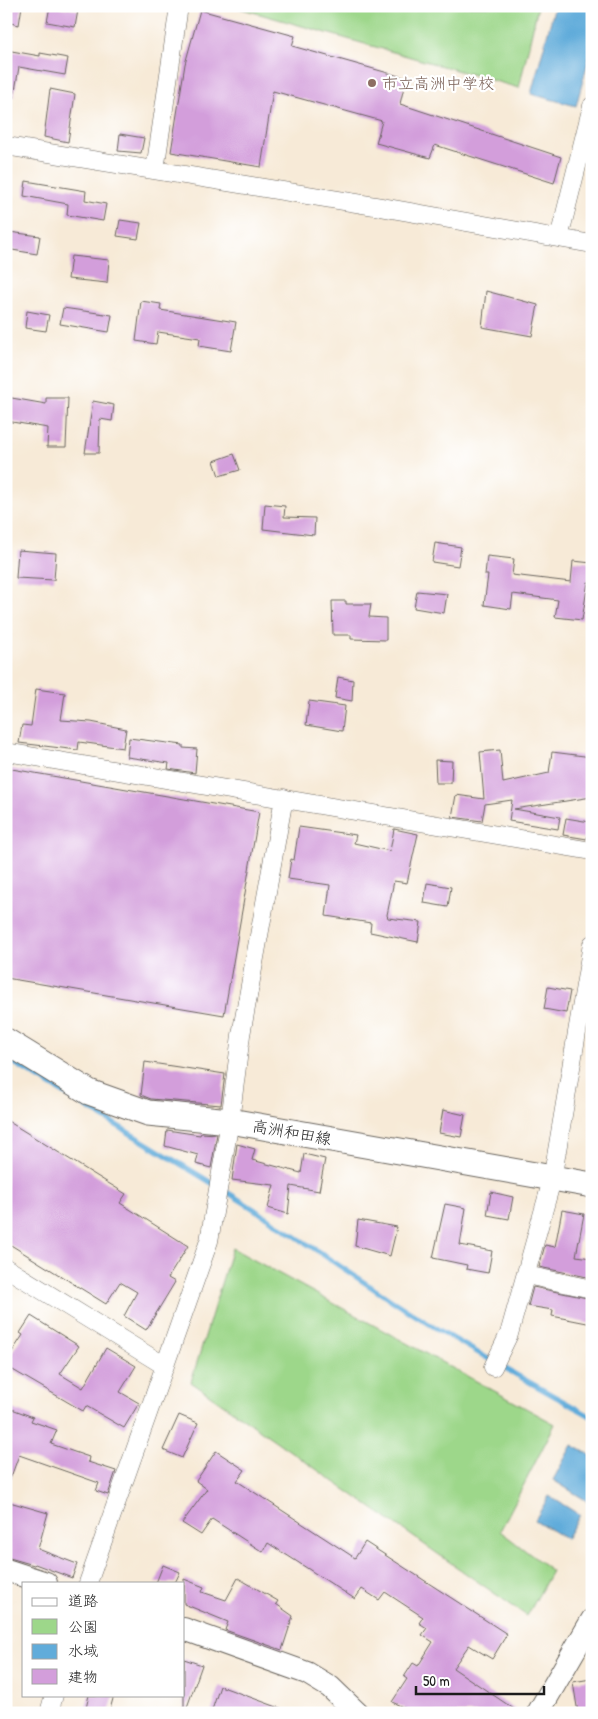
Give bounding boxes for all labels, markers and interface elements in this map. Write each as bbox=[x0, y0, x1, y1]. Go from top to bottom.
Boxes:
place label: 市立高洲中学校 bbox=[382, 72, 494, 94]
marker: 市立高洲中学校 bbox=[366, 77, 378, 89]
street label: 高洲和田線 bbox=[251, 1114, 333, 1150]
legend bbox=[22, 1582, 185, 1696]
text: 道路 bbox=[68, 1590, 98, 1611]
text: 公園 bbox=[68, 1616, 98, 1637]
text: 水域 bbox=[68, 1640, 98, 1661]
scale bar bbox=[416, 1664, 543, 1696]
text: 建物 bbox=[68, 1666, 98, 1687]
text: 50 m bbox=[423, 1670, 450, 1691]

